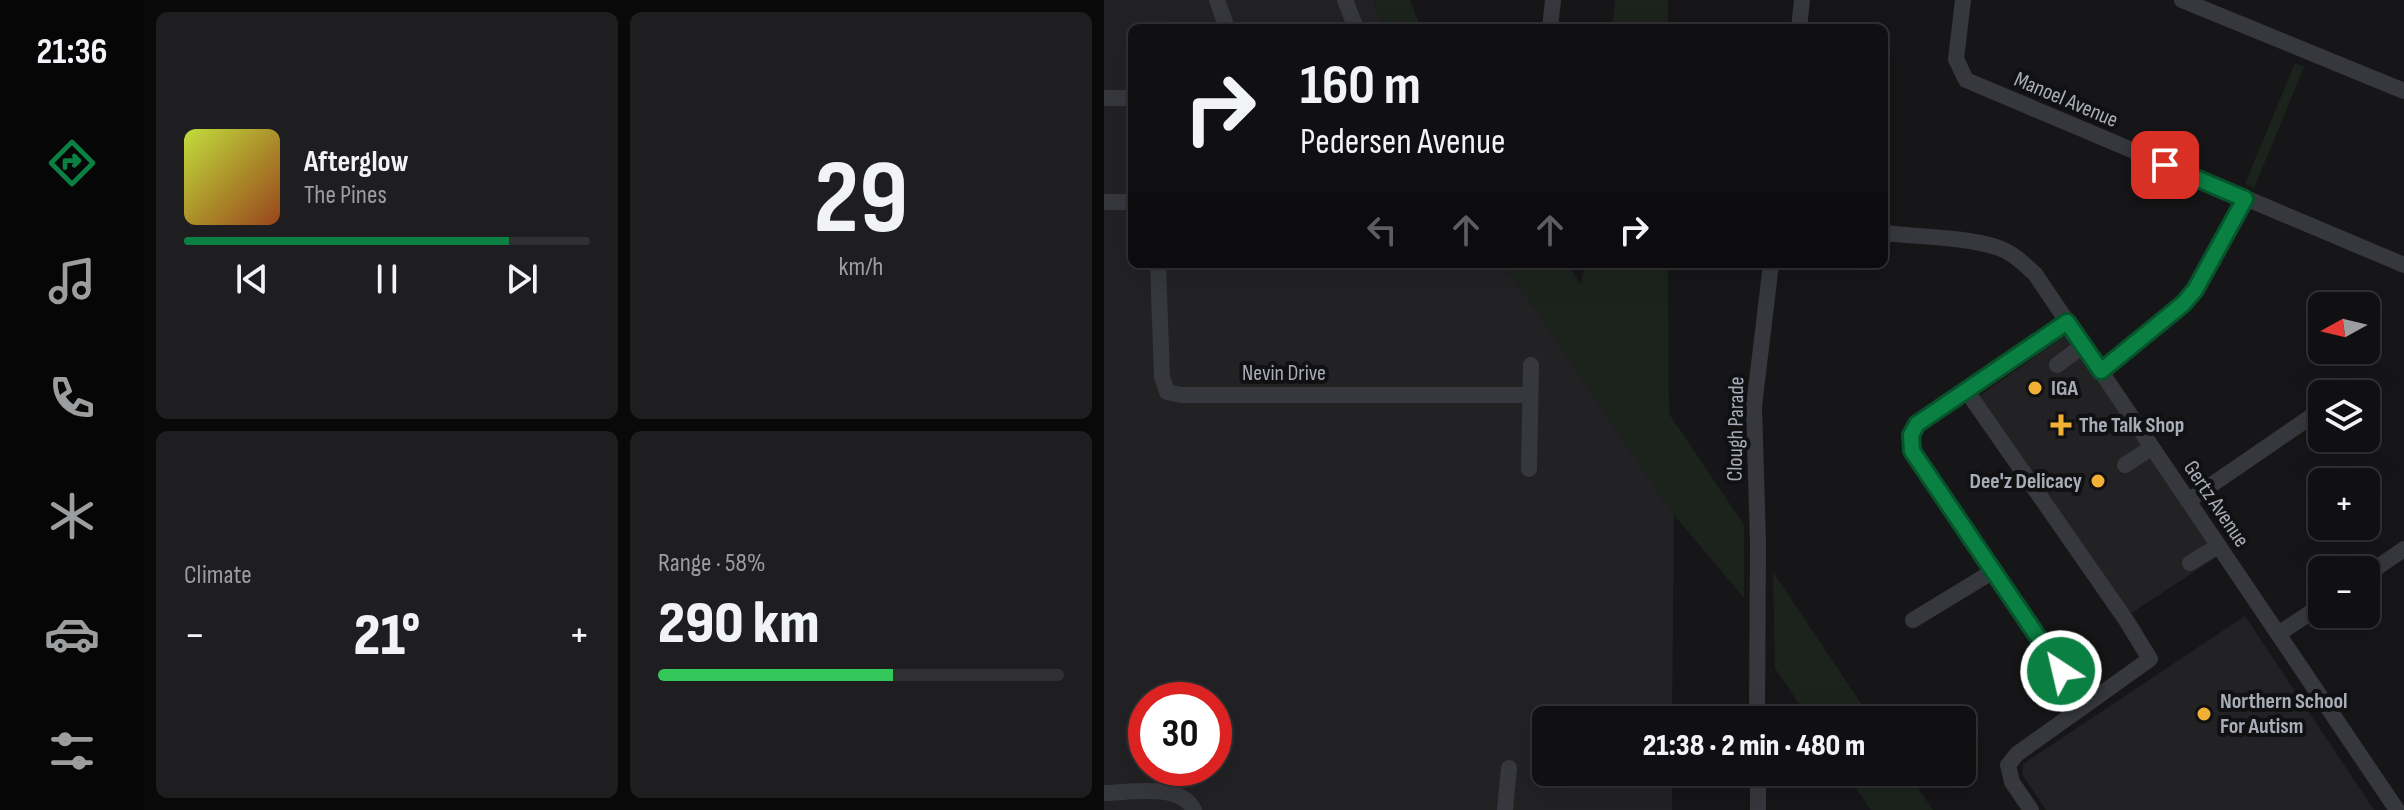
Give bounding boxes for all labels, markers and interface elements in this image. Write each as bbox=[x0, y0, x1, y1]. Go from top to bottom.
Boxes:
text: 21:36 bbox=[36, 31, 108, 74]
text: 160 m bbox=[1300, 53, 1421, 120]
icon: right bbox=[1168, 56, 1272, 160]
street label: Manoel Avenue bbox=[2010, 66, 2122, 134]
text: Pedersen Avenue bbox=[1300, 121, 1506, 164]
pin bbox=[2131, 131, 2199, 199]
icon: directions bbox=[44, 135, 100, 191]
text: 29 bbox=[814, 137, 908, 262]
icon: arrive bbox=[2143, 143, 2187, 187]
text: Afterglow bbox=[304, 144, 409, 180]
text: The Pines bbox=[304, 180, 387, 211]
icon: left bbox=[1360, 208, 1404, 252]
icon: ahead bbox=[1444, 208, 1488, 252]
icon: ahead bbox=[1528, 208, 1572, 252]
icon: right bbox=[1612, 208, 1656, 252]
text: km/h bbox=[839, 252, 883, 283]
icon: music bbox=[44, 253, 100, 309]
icon: previous bbox=[230, 257, 274, 301]
icon: pause bbox=[365, 257, 409, 301]
icon: next bbox=[500, 257, 544, 301]
north arrow bbox=[2308, 292, 2380, 364]
map controls bbox=[2308, 292, 2380, 628]
street label: Nevin Drive bbox=[1242, 360, 1326, 387]
icon: phone bbox=[44, 370, 100, 426]
place label: IGA bbox=[2051, 375, 2078, 402]
street label: Clough Parade bbox=[1722, 376, 1750, 482]
marker: IGA bbox=[2026, 379, 2044, 397]
button: layers bbox=[2308, 380, 2380, 452]
place label: The Talk Shop bbox=[2079, 412, 2184, 439]
marker: The Talk Shop bbox=[2050, 414, 2072, 436]
street label: Gertz Avenue bbox=[2177, 456, 2255, 552]
place label: Dee'z Delicacy bbox=[1969, 468, 2082, 495]
button: + bbox=[2308, 468, 2380, 540]
marker: Dee'z Delicacy bbox=[2089, 472, 2107, 490]
icon: climate bbox=[44, 488, 100, 544]
text: Range · 58% bbox=[658, 548, 766, 579]
button: − bbox=[2308, 556, 2380, 628]
text: Climate bbox=[184, 560, 252, 591]
text: 290 km bbox=[658, 588, 820, 660]
text: 21° bbox=[354, 600, 420, 672]
icon: car bbox=[44, 606, 100, 662]
text: − bbox=[184, 609, 206, 662]
text: + bbox=[568, 609, 590, 662]
position arrow bbox=[2019, 629, 2103, 713]
speed limit sign: 30 bbox=[1128, 682, 1232, 786]
place label: Northern School For Autism bbox=[2220, 688, 2348, 740]
marker: Northern School For Autism bbox=[2195, 705, 2213, 723]
icon: filters bbox=[44, 723, 100, 779]
text: 21:38 · 2 min · 480 m bbox=[1643, 728, 1865, 764]

